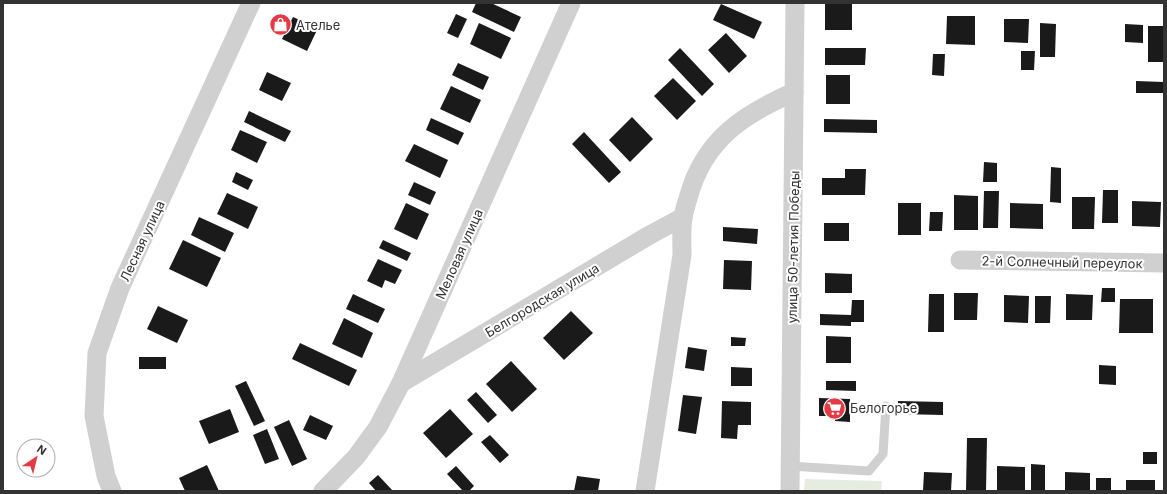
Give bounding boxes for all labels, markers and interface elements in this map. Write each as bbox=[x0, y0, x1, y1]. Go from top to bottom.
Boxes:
shop icon: Ателье bbox=[267, 12, 293, 38]
place label: Ателье bbox=[296, 17, 340, 33]
street label: улица 50-летия Победы bbox=[784, 170, 802, 324]
street label: Лесная улица bbox=[116, 198, 168, 284]
street label: Меловая улица bbox=[432, 206, 486, 302]
street label: 2-й Солнечный переулок bbox=[981, 253, 1143, 271]
street label: Белгородская улица bbox=[482, 260, 602, 340]
supermarket icon: Белогорье bbox=[822, 395, 848, 421]
place label: Белогорье bbox=[850, 400, 917, 416]
north arrow bbox=[16, 438, 56, 478]
text: N bbox=[34, 442, 49, 458]

